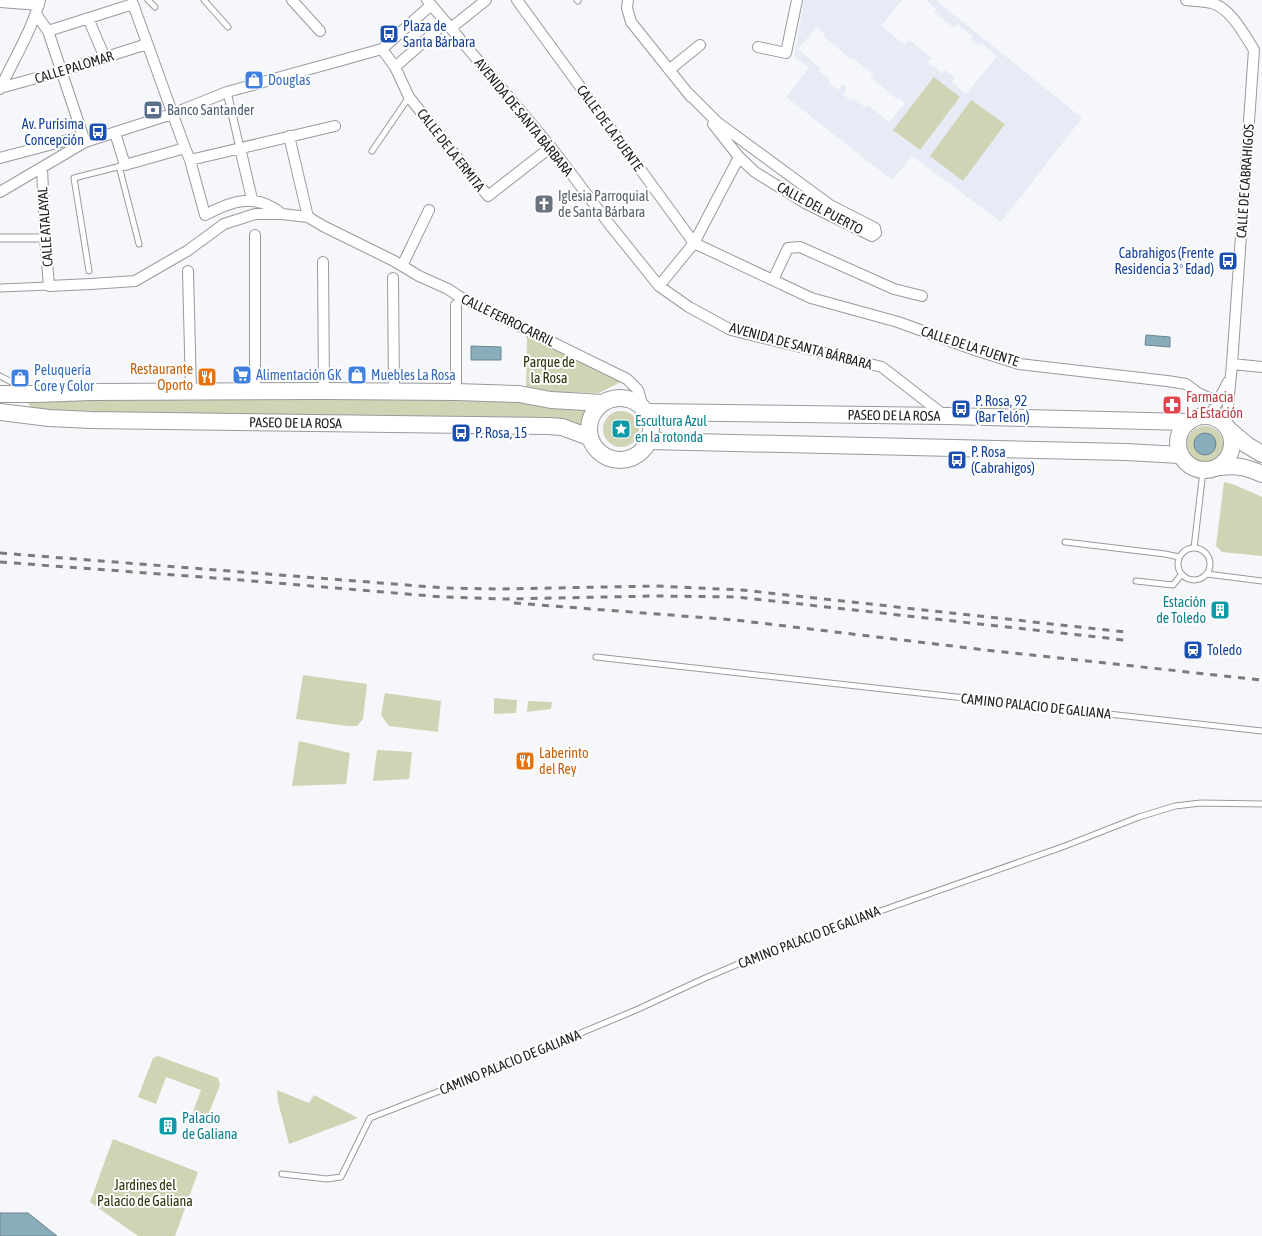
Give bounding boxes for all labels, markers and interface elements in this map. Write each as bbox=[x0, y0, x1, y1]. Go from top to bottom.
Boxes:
place label: Plaza de Santa Bárbara bbox=[403, 18, 475, 50]
bus stop icon: Plaza de Santa Bárbara bbox=[378, 23, 400, 45]
street label: CALLE PALOMAR bbox=[33, 47, 115, 87]
street label: AVENIDA DE SANTA BÁRBARA bbox=[472, 55, 576, 179]
shop icon: Douglas bbox=[243, 69, 265, 91]
place label: Douglas bbox=[268, 72, 310, 88]
street label: CALLE DE LA FUENTE bbox=[574, 82, 646, 174]
bank icon: Banco Santander bbox=[142, 99, 164, 121]
place label: Banco Santander bbox=[167, 102, 255, 118]
street label: CALLE DE LA ERMITA bbox=[414, 106, 488, 194]
place label: Av. Purísima Concepción bbox=[22, 116, 84, 148]
bus stop icon: Av. Purísima Concepción bbox=[87, 121, 109, 143]
street label: CALLE DE CABRAHIGOS bbox=[1233, 123, 1257, 239]
street label: CALLE DEL PUERTO bbox=[774, 179, 866, 237]
street label: CALLE ATALAYAL bbox=[34, 186, 56, 267]
place label: Iglesia Parroquial de Santa Bárbara bbox=[558, 188, 649, 220]
church icon: Iglesia Parroquial de Santa Bárbara bbox=[533, 193, 555, 215]
place label: Cabrahigos (Frente Residencia 3º Edad) bbox=[1114, 245, 1214, 277]
bus stop icon: Cabrahigos (Frente Residencia 3º Edad) bbox=[1217, 250, 1239, 272]
street label: CALLE FERROCARRIL bbox=[459, 291, 558, 350]
street label: AVENIDA DE SANTA BÁRBARA bbox=[728, 319, 874, 373]
street label: CALLE DE LA FUENTE bbox=[919, 323, 1021, 369]
park label: Parque de la Rosa bbox=[523, 354, 575, 386]
place label: Restaurante Oporto bbox=[130, 361, 193, 393]
place label: Peluquería Core y Color bbox=[34, 362, 95, 394]
supermarket icon: Alimentación GK bbox=[231, 364, 253, 386]
shop icon: Muebles La Rosa bbox=[346, 364, 368, 386]
restaurant icon: Restaurante Oporto bbox=[196, 366, 218, 388]
shop icon: Peluquería Core y Color bbox=[9, 367, 31, 389]
place label: Alimentación GK bbox=[256, 367, 342, 383]
place label: Muebles La Rosa bbox=[371, 367, 456, 383]
place label: Farmacia La Estación bbox=[1186, 389, 1243, 421]
place label: P. Rosa, 92 (Bar Telón) bbox=[975, 393, 1030, 425]
pharmacy icon: Farmacia La Estación bbox=[1161, 394, 1183, 416]
bus stop icon: P. Rosa, 92 (Bar Telón) bbox=[950, 398, 972, 420]
street label: PASEO DE LA ROSA bbox=[847, 407, 941, 424]
place label: Escultura Azul en la rotonda bbox=[635, 413, 707, 445]
street label: PASEO DE LA ROSA bbox=[249, 414, 342, 431]
place icon: Escultura Azul en la rotonda bbox=[610, 418, 632, 440]
bus stop icon: P. Rosa, 15 bbox=[450, 422, 472, 444]
place label: P. Rosa, 15 bbox=[475, 425, 527, 441]
place label: P. Rosa (Cabrahigos) bbox=[971, 444, 1035, 476]
bus stop icon: P. Rosa (Cabrahigos) bbox=[946, 449, 968, 471]
place label: Estación de Toledo bbox=[1156, 594, 1206, 626]
building icon: Estación de Toledo bbox=[1209, 599, 1231, 621]
station icon: Toledo bbox=[1182, 639, 1204, 661]
place label: Toledo bbox=[1207, 642, 1242, 658]
street label: CAMINO PALACIO DE GALIANA bbox=[960, 690, 1112, 722]
place label: Laberinto del Rey bbox=[539, 745, 589, 777]
restaurant icon: Laberinto del Rey bbox=[514, 750, 536, 772]
street label: CAMINO PALACIO DE GALIANA bbox=[736, 902, 882, 971]
street label: CAMINO PALACIO DE GALIANA bbox=[437, 1026, 583, 1098]
place label: Palacio de Galiana bbox=[182, 1110, 238, 1142]
building icon: Palacio de Galiana bbox=[157, 1115, 179, 1137]
park label: Jardines del Palacio de Galiana bbox=[97, 1177, 193, 1209]

